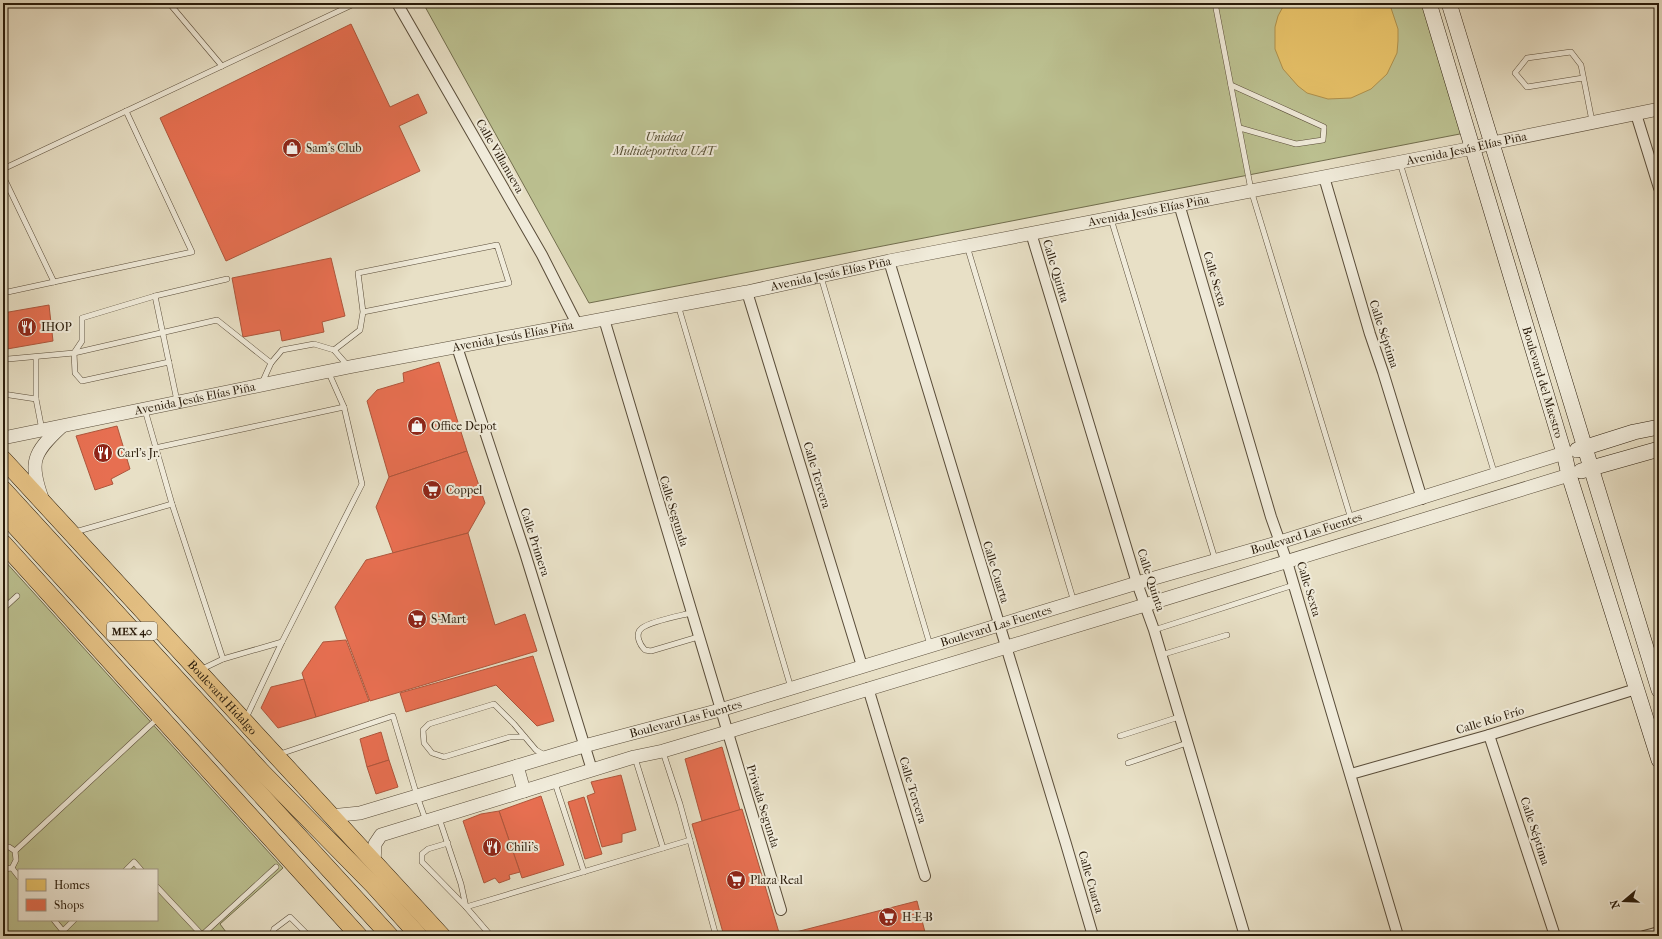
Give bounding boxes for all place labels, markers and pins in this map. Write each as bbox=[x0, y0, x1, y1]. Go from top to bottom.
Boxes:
shop icon: Sam's Club bbox=[281, 137, 303, 159]
place label: Sam's Club bbox=[306, 141, 362, 155]
restaurant icon: IHOP bbox=[16, 316, 38, 338]
place label: IHOP bbox=[41, 320, 72, 334]
shop icon: Office Depot bbox=[406, 415, 428, 437]
place label: Office Depot bbox=[431, 419, 497, 433]
restaurant icon: Carl's Jr. bbox=[92, 442, 114, 464]
place label: Carl's Jr. bbox=[117, 446, 160, 460]
supermarket icon: Coppel bbox=[421, 479, 443, 501]
place label: Coppel bbox=[446, 483, 483, 497]
supermarket icon: S-Mart bbox=[406, 608, 428, 630]
place label: S-Mart bbox=[431, 612, 467, 626]
restaurant icon: Chili's bbox=[481, 836, 503, 858]
place label: Chili's bbox=[506, 840, 539, 854]
supermarket icon: Plaza Real bbox=[725, 869, 747, 891]
place label: Plaza Real bbox=[750, 873, 804, 887]
supermarket icon: H-E-B bbox=[877, 906, 899, 928]
place label: H-E-B bbox=[902, 910, 933, 924]

